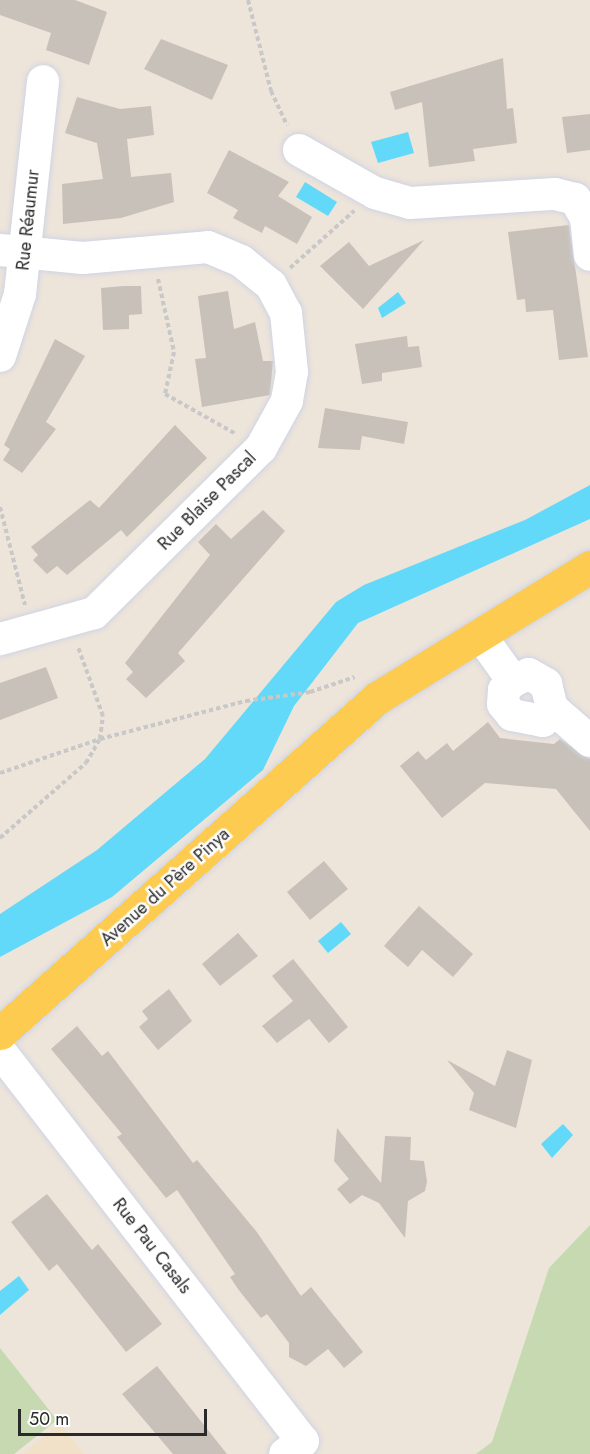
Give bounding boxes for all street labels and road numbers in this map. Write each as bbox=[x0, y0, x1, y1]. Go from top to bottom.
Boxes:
street label: Rue Réaumur bbox=[12, 168, 44, 272]
street label: Rue Blaise Pascal bbox=[153, 447, 261, 555]
street label: Avenue du Père Pinya bbox=[96, 823, 234, 951]
street label: Rue Pau Casals bbox=[108, 1194, 196, 1298]

